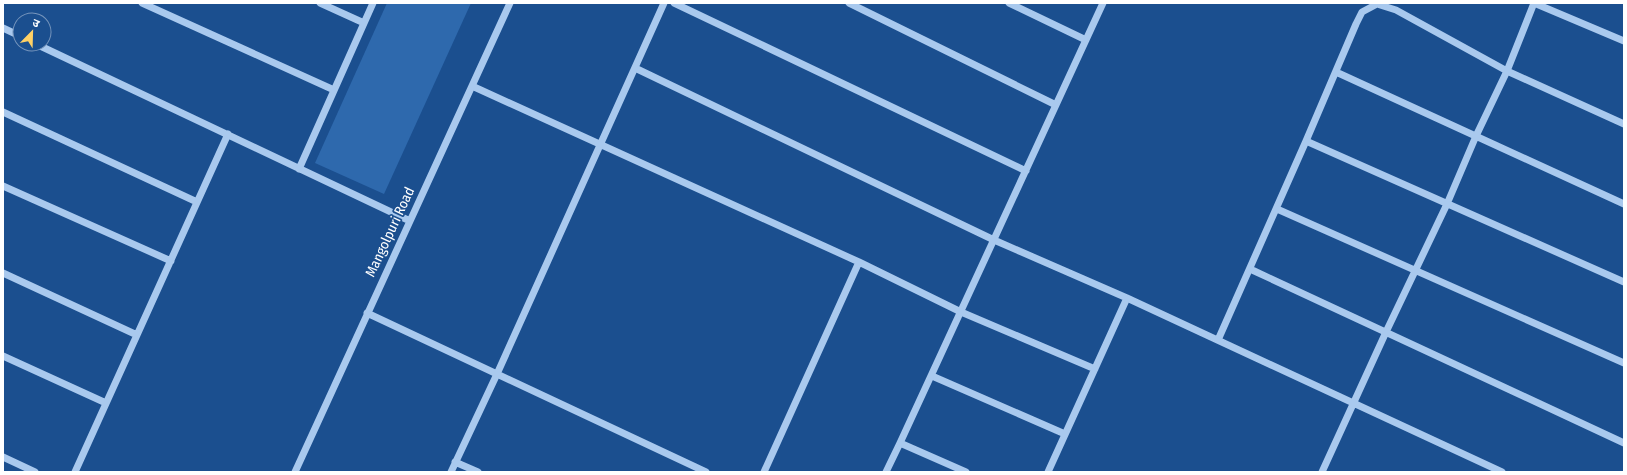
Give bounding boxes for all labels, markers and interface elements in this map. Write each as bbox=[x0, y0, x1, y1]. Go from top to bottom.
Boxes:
north arrow bbox=[12, 12, 52, 52]
text: उ bbox=[30, 16, 42, 31]
street label: Mangolpuri Road bbox=[362, 184, 418, 280]

